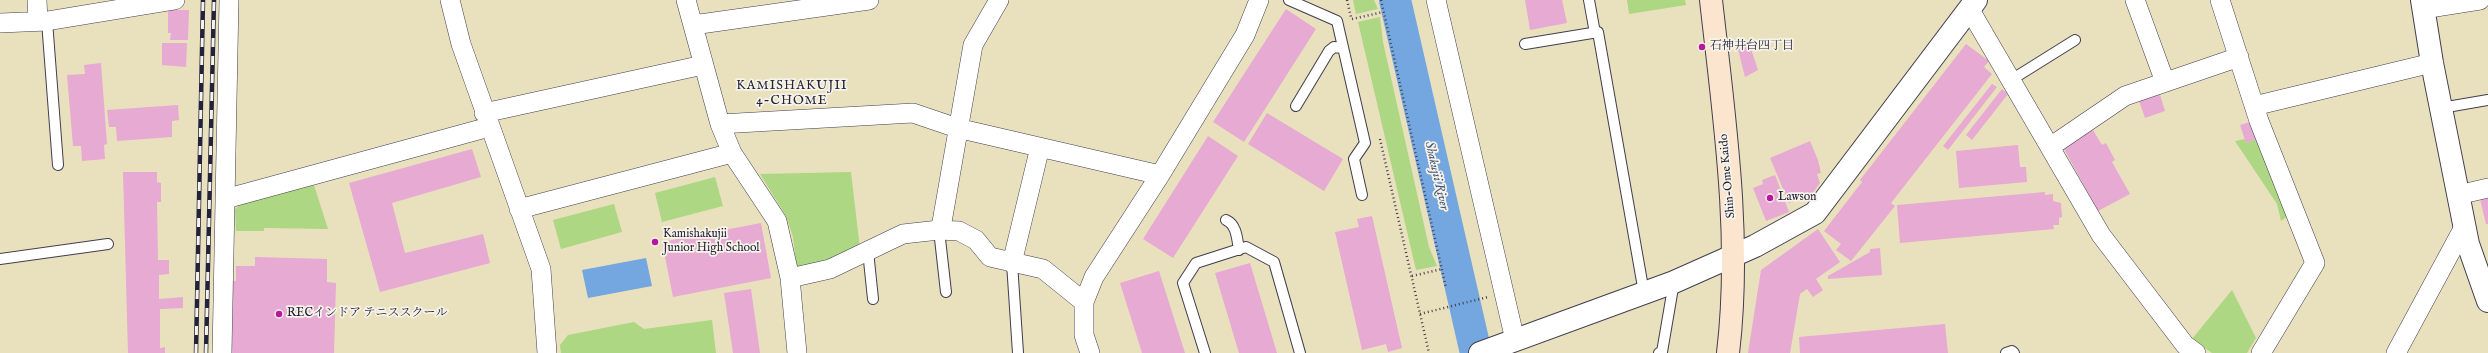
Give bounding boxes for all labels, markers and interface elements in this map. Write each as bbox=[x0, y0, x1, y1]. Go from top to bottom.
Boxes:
place label: 石神井台四丁目 bbox=[1710, 40, 1794, 54]
marker: 石神井台四丁目 bbox=[1697, 42, 1707, 52]
district label: KAMISHAKUJII 4-CHOME bbox=[736, 78, 848, 109]
street label: Shin-Ome Kaido bbox=[1717, 133, 1739, 219]
water label: Shakujii River bbox=[1421, 140, 1451, 212]
place label: Lawson bbox=[1778, 191, 1816, 205]
marker: Lawson bbox=[1765, 193, 1775, 203]
place label: Kamishakujii Junior High School bbox=[663, 228, 760, 256]
marker: Kamishakujii Junior High School bbox=[650, 237, 660, 247]
place label: RECインドア テニススクール bbox=[287, 307, 448, 321]
marker: RECインドア テニススクール bbox=[274, 309, 284, 319]

